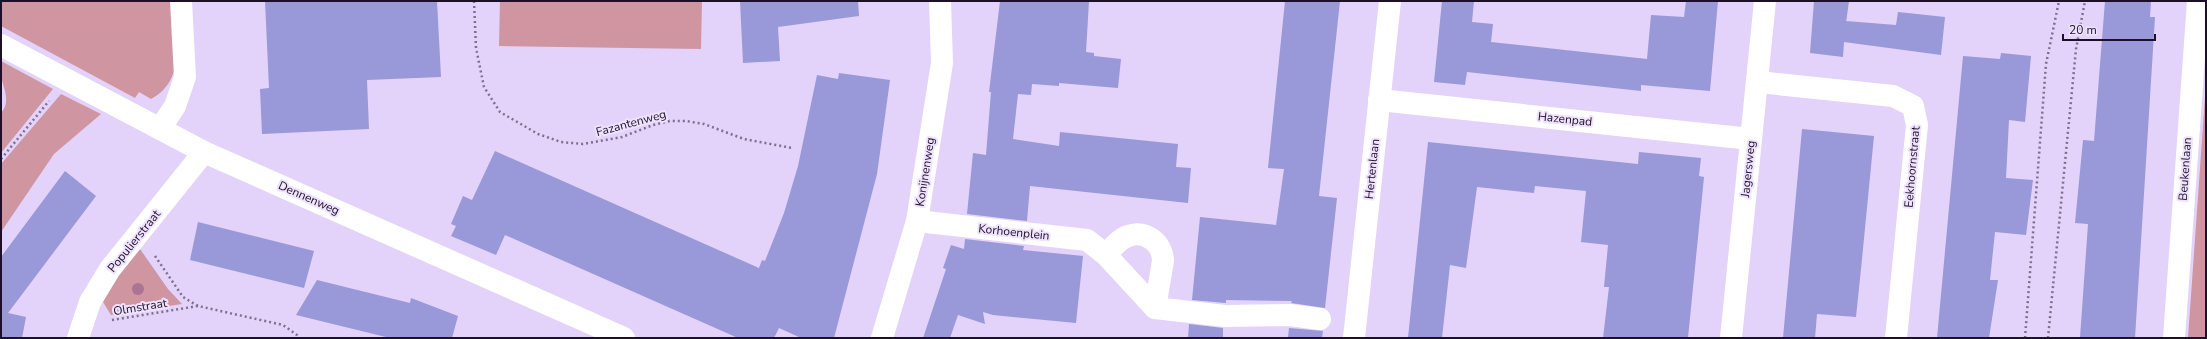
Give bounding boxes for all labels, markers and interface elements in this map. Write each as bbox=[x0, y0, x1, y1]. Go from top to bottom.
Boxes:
scale bar bbox=[2063, 16, 2155, 42]
text: 20 m bbox=[2069, 22, 2097, 38]
street label: Fazantenweg bbox=[594, 106, 668, 140]
street label: Hazenpad bbox=[1537, 108, 1593, 130]
street label: Eekhoornstraat bbox=[1900, 125, 1924, 208]
street label: Konijnenweg bbox=[912, 136, 938, 208]
street label: Beukenlaan bbox=[2175, 137, 2195, 201]
street label: Hertenlaan bbox=[1361, 138, 1383, 200]
street label: Jagersweg bbox=[1737, 140, 1759, 199]
street label: Dennenweg bbox=[276, 177, 342, 219]
street label: Populierstraat bbox=[104, 206, 165, 275]
street label: Korhoenplein bbox=[978, 220, 1050, 244]
street label: Olmstraat bbox=[112, 295, 169, 319]

